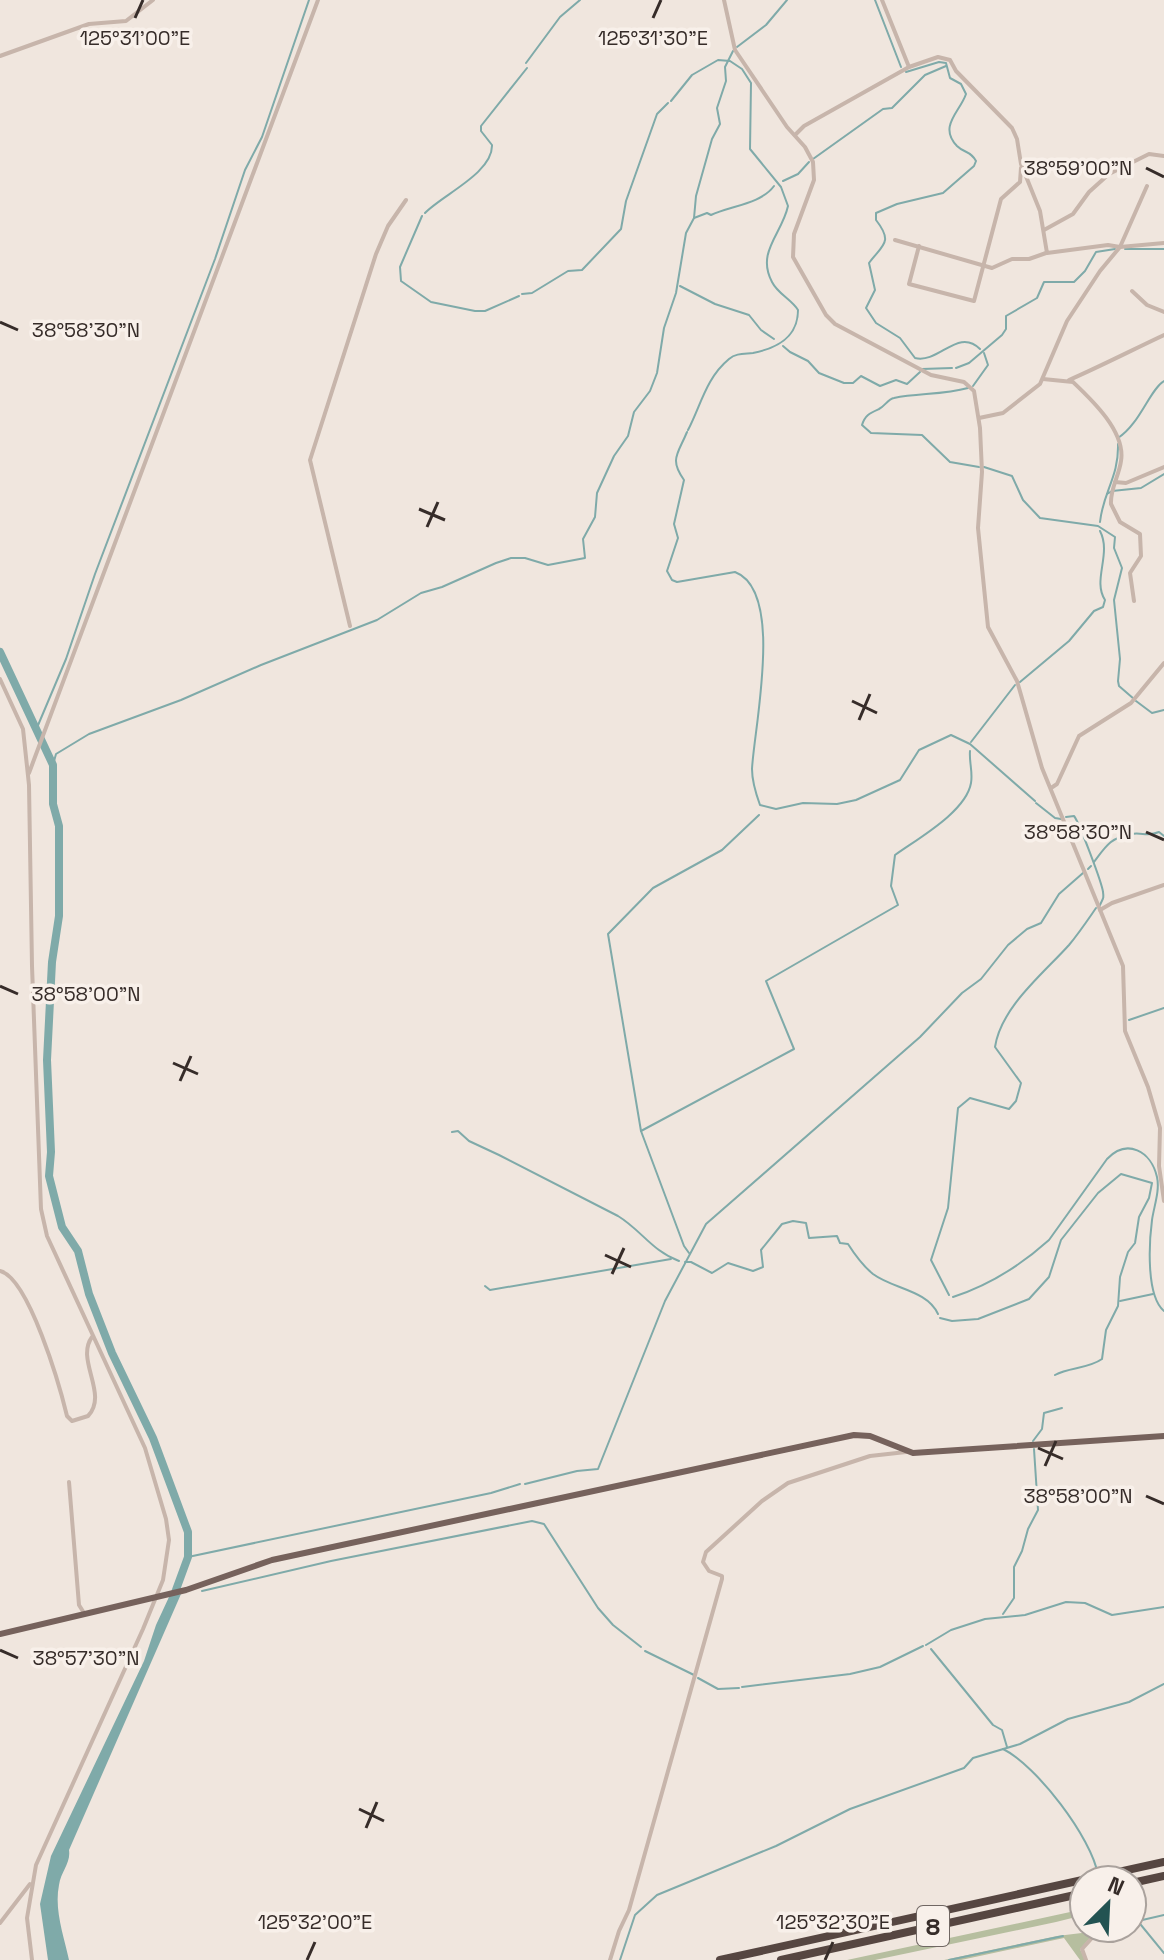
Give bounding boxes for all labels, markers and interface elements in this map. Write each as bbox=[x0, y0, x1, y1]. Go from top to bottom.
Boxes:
text: 125°31'00"E bbox=[80, 25, 190, 51]
text: 125°31'30"E bbox=[598, 25, 708, 51]
text: 38°59'00"N bbox=[1024, 155, 1132, 181]
text: 38°58'30"N bbox=[32, 317, 140, 343]
text: 38°58'30"N bbox=[1024, 819, 1132, 845]
text: 38°58'00"N bbox=[31, 981, 141, 1007]
text: 38°58'00"N bbox=[1023, 1483, 1133, 1509]
text: 38°57'30"N bbox=[33, 1645, 139, 1671]
north arrow bbox=[1068, 1864, 1148, 1944]
text: N bbox=[1104, 1870, 1129, 1902]
road number: 8 bbox=[917, 1906, 949, 1946]
text: 125°32'00"E bbox=[258, 1909, 372, 1935]
text: 125°32'30"E bbox=[776, 1909, 890, 1935]

